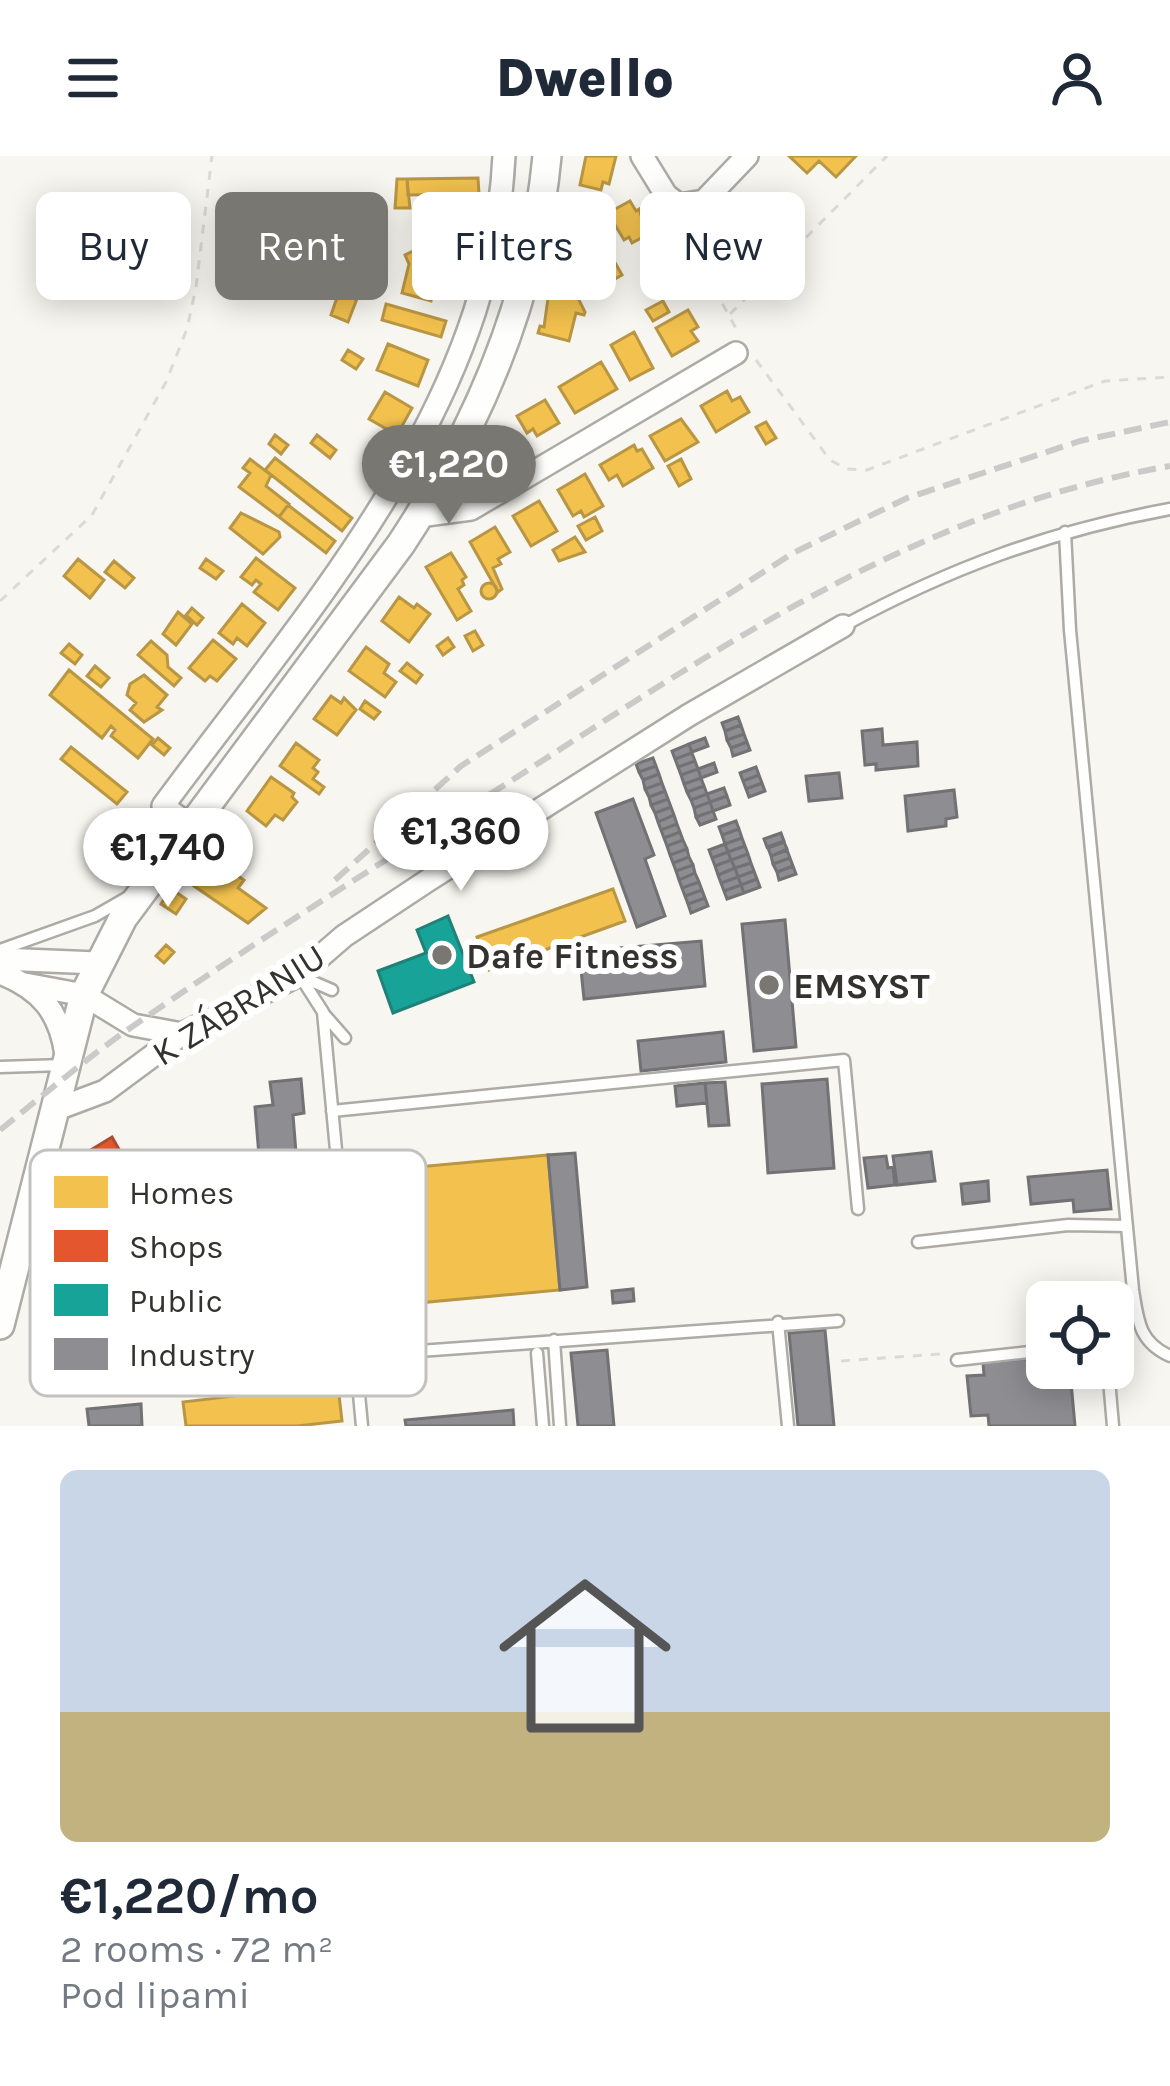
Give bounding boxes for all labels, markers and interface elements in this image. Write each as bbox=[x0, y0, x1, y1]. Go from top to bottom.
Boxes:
icon: menu bbox=[60, 45, 126, 111]
icon: person bbox=[1044, 45, 1110, 111]
text: Dwello bbox=[496, 46, 674, 110]
chip: Buy bbox=[36, 192, 191, 300]
chip: Rent bbox=[215, 192, 388, 300]
chip: Filters bbox=[412, 192, 616, 300]
chip: New bbox=[640, 192, 805, 300]
pin: €1,220 bbox=[351, 425, 547, 527]
text: €1,220 bbox=[389, 441, 509, 487]
pin: €1,360 bbox=[363, 792, 559, 894]
pin: €1,740 bbox=[70, 808, 266, 910]
text: €1,360 bbox=[400, 808, 522, 854]
text: €1,740 bbox=[110, 824, 226, 870]
street label: K ZÁBRANIU bbox=[144, 934, 333, 1075]
place label: Dafe Fitness bbox=[466, 935, 678, 977]
marker: Dafe Fitness bbox=[429, 942, 455, 968]
place label: EMSYST bbox=[793, 965, 930, 1007]
marker: EMSYST bbox=[756, 972, 782, 998]
legend bbox=[30, 1150, 426, 1396]
text: Homes bbox=[129, 1174, 234, 1212]
text: Shops bbox=[129, 1228, 224, 1266]
map controls bbox=[1026, 1281, 1134, 1389]
button: locate bbox=[1026, 1281, 1134, 1389]
text: Public bbox=[129, 1282, 223, 1320]
text: Industry bbox=[129, 1336, 255, 1374]
icon: home bbox=[477, 1548, 693, 1764]
text: €1,220/mo bbox=[60, 1866, 319, 1926]
text: 2 rooms · 72 m² bbox=[60, 1926, 333, 1972]
text: Pod lipami bbox=[60, 1972, 250, 2018]

